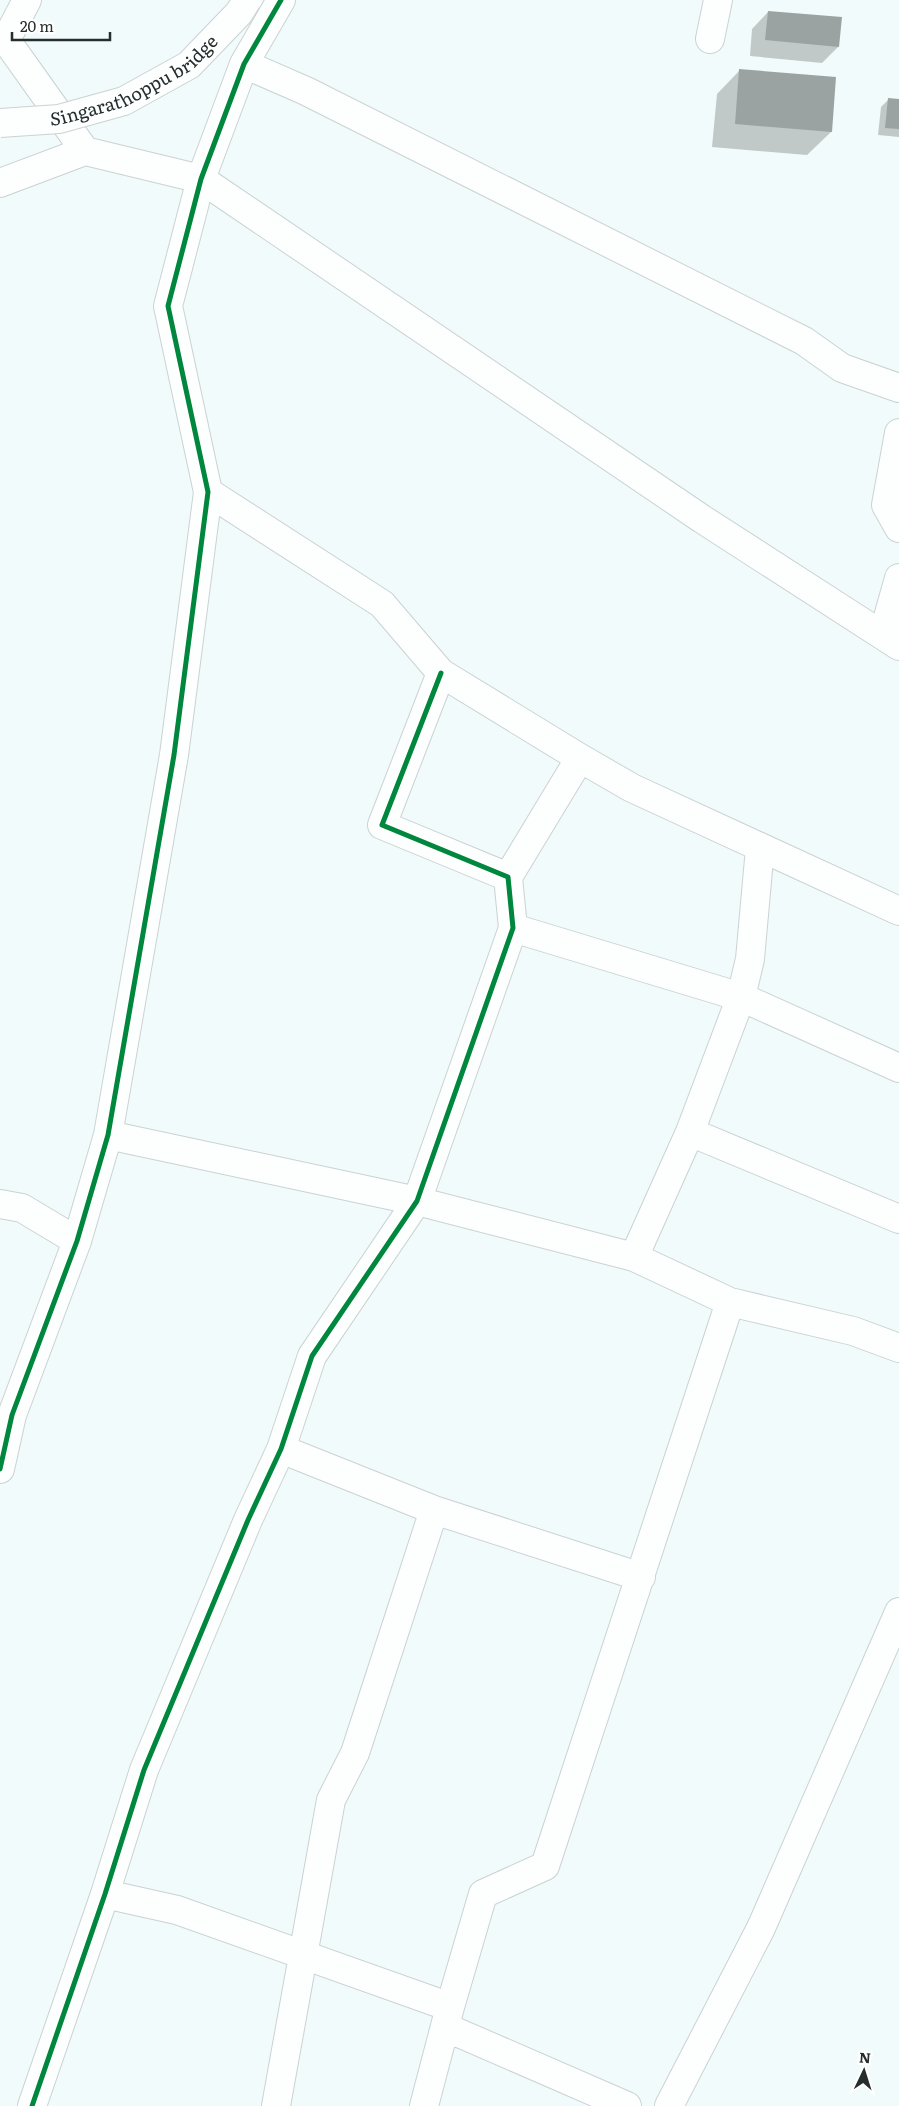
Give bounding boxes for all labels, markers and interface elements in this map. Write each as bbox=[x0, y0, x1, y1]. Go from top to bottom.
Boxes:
scale bar bbox=[12, 10, 110, 42]
text: 20 m bbox=[20, 14, 54, 37]
street label: Singarathoppu bridge bbox=[49, 28, 223, 132]
north arrow bbox=[839, 2046, 889, 2096]
text: N bbox=[858, 2047, 872, 2067]

